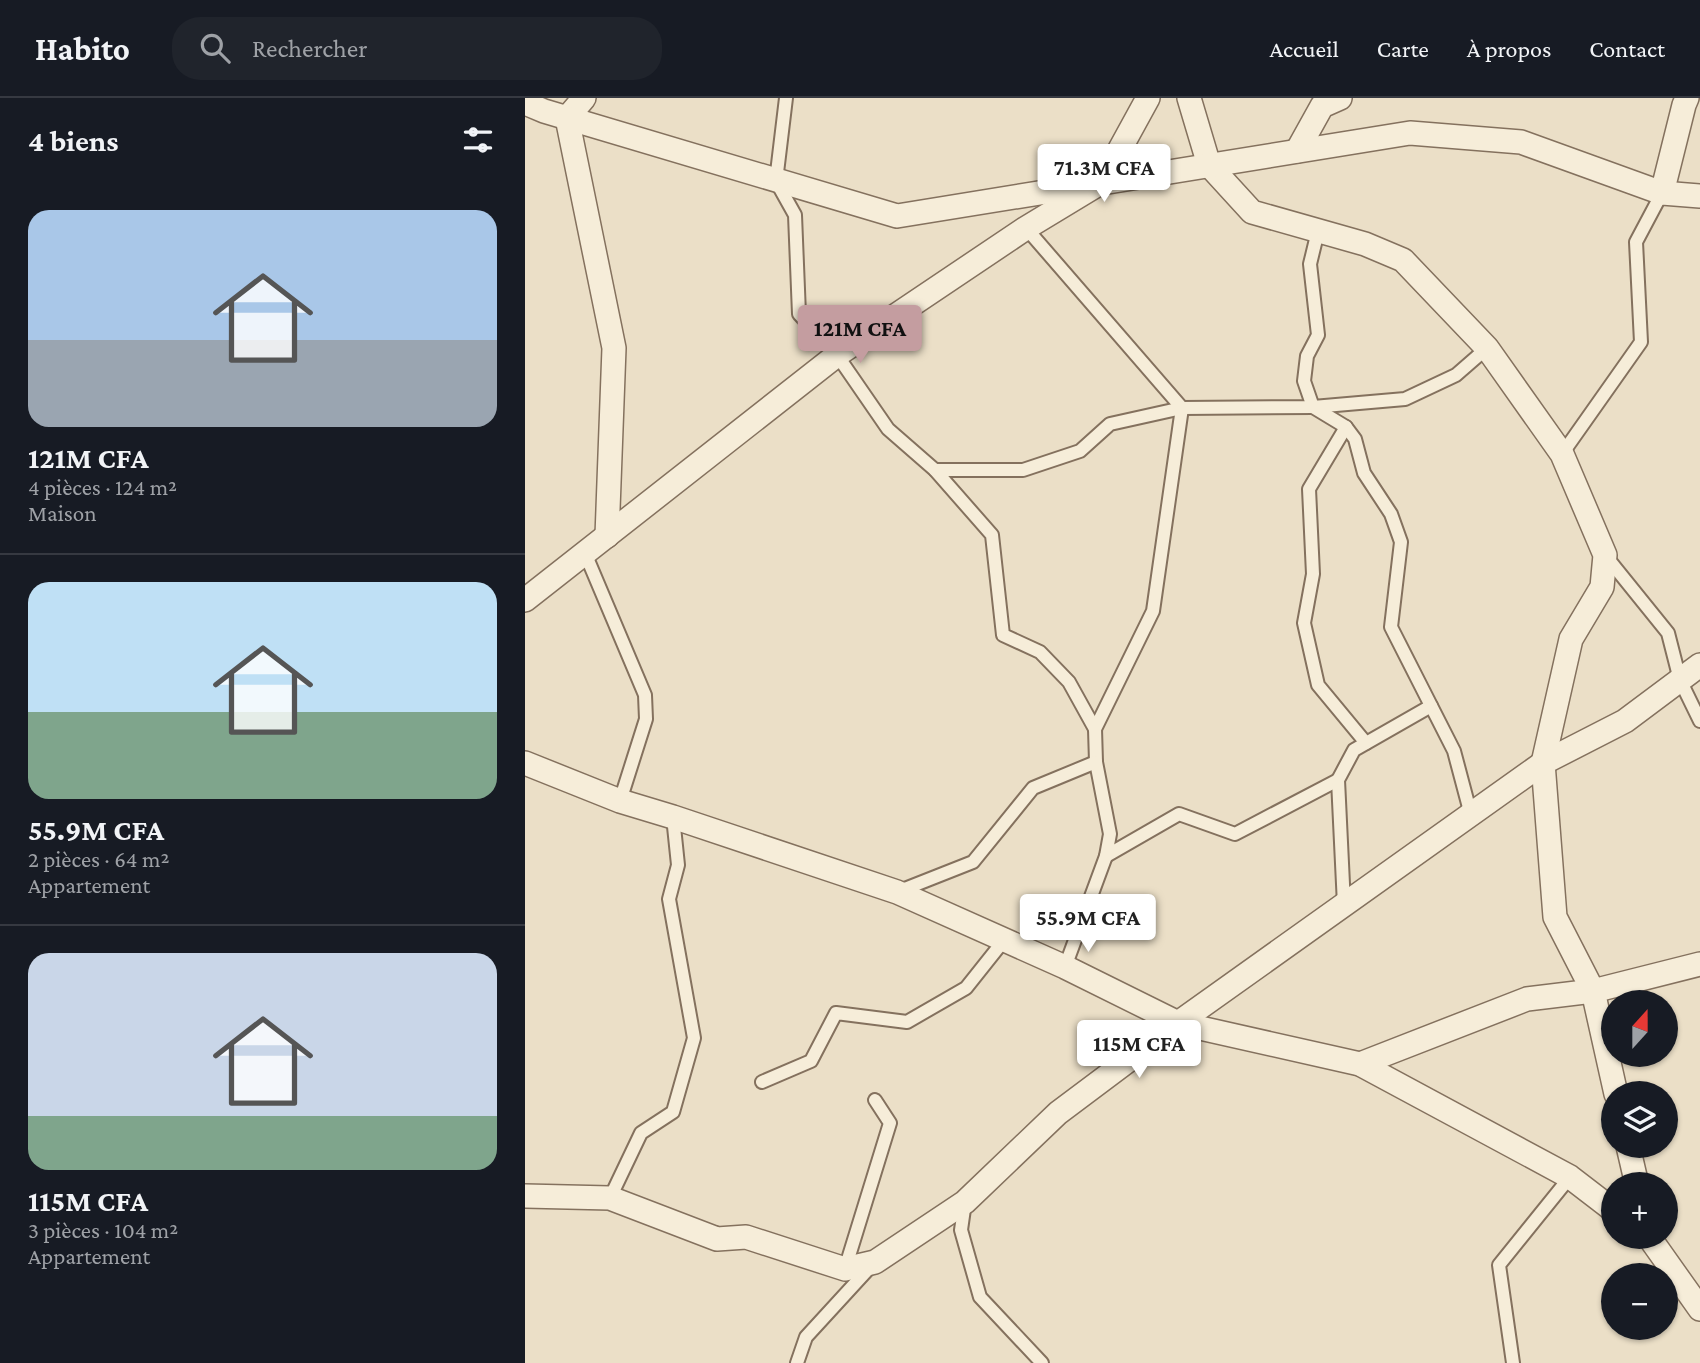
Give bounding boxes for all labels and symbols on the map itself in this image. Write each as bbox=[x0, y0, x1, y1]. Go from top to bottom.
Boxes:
pin: 71.3M CFA bbox=[1024, 144, 1184, 204]
pin: 121M CFA bbox=[788, 306, 932, 365]
pin: 55.9M CFA bbox=[1008, 894, 1168, 954]
north arrow bbox=[1601, 990, 1678, 1068]
pin: 115M CFA bbox=[1067, 1020, 1211, 1080]

